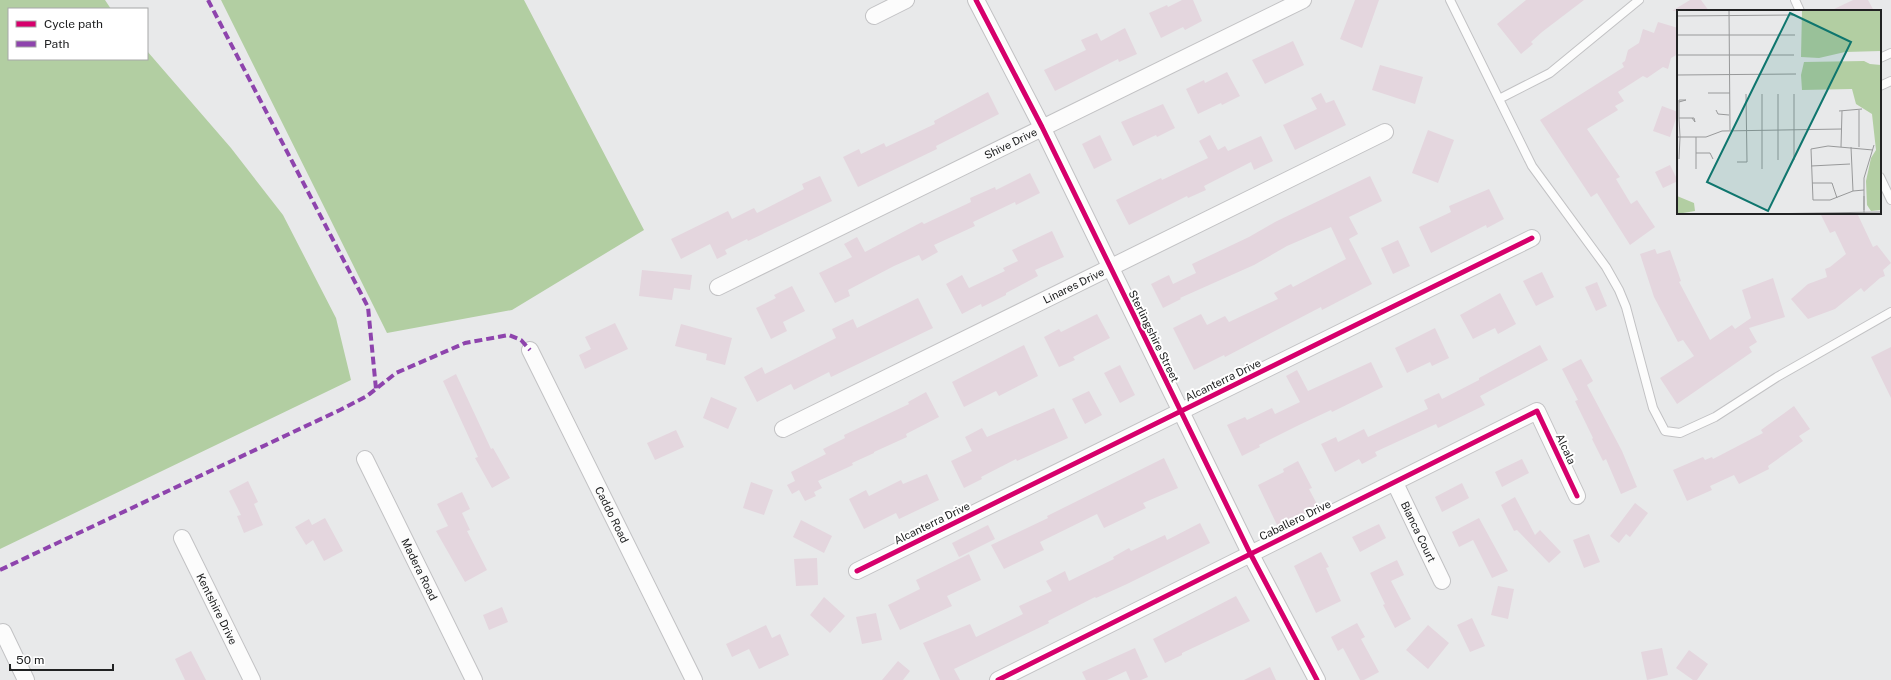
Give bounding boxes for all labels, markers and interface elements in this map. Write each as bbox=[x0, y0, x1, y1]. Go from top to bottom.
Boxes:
legend bbox=[8, 8, 148, 60]
inset map bbox=[1677, 10, 1881, 214]
text: Cycle path bbox=[44, 17, 103, 31]
text: Path bbox=[44, 37, 70, 51]
street label: Shive Drive bbox=[982, 125, 1039, 161]
street label: Linares Drive bbox=[1041, 266, 1106, 306]
street label: Sterlingshire Street bbox=[1127, 288, 1181, 384]
street label: Alcanterra Drive bbox=[1183, 356, 1263, 404]
street label: Alcala bbox=[1554, 432, 1578, 466]
street label: Caddo Road bbox=[593, 485, 631, 545]
street label: Caballero Drive bbox=[1257, 498, 1333, 542]
street label: Alcanterra Drive bbox=[892, 499, 972, 547]
street label: Bianca Court bbox=[1399, 499, 1438, 564]
street label: Madera Road bbox=[399, 536, 440, 602]
street label: Kentshire Drive bbox=[194, 571, 240, 646]
scale bar bbox=[10, 646, 113, 672]
text: 50 m bbox=[16, 653, 44, 667]

